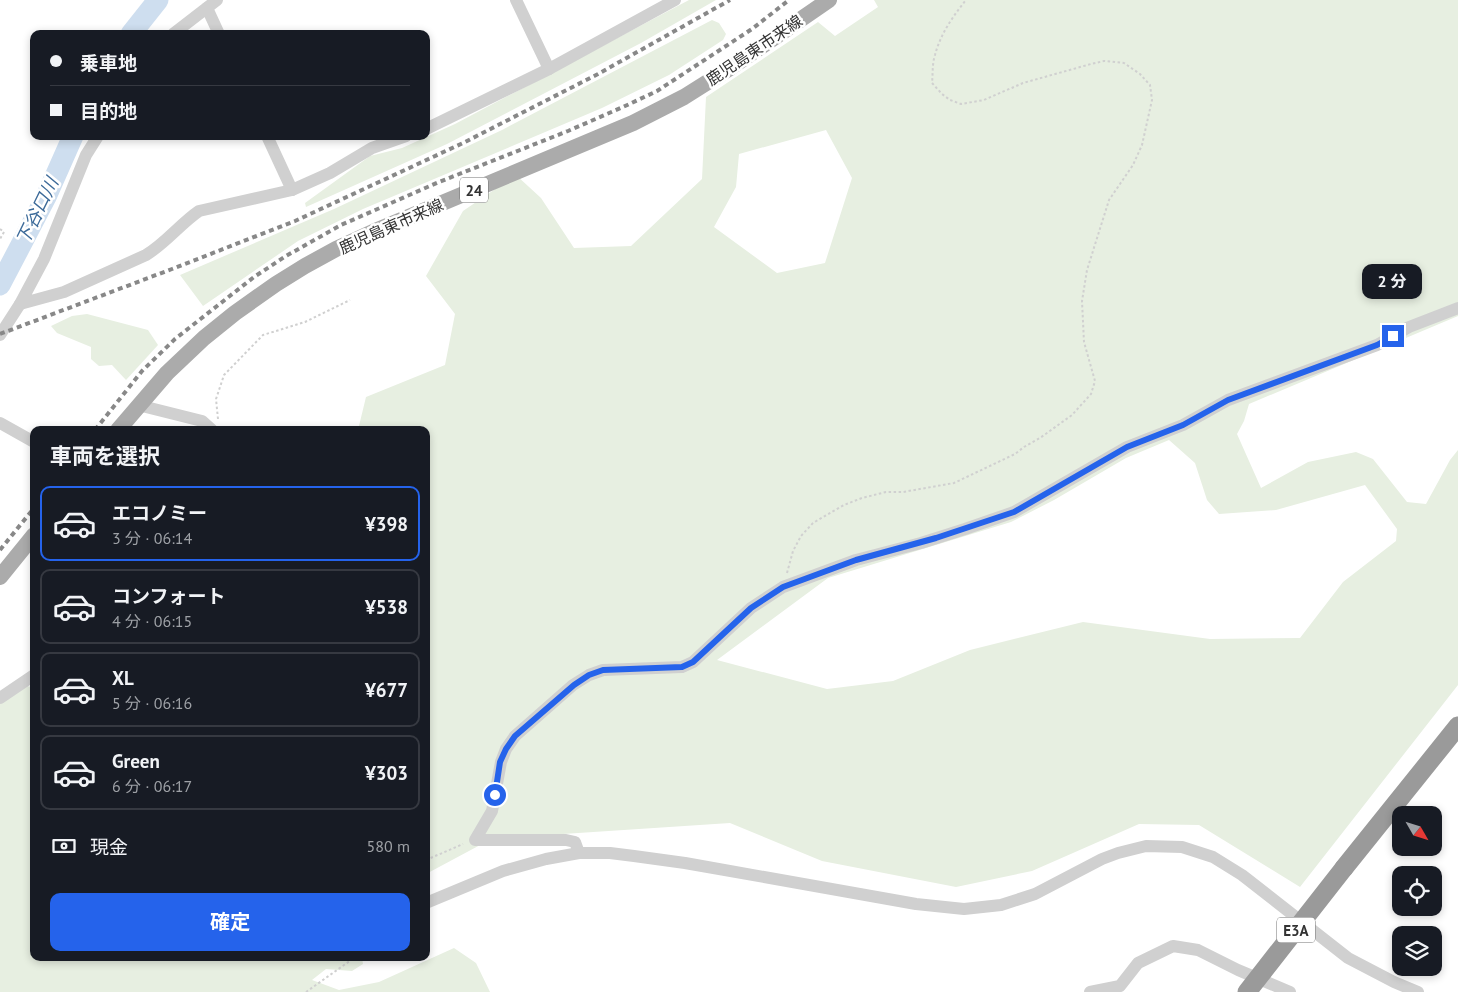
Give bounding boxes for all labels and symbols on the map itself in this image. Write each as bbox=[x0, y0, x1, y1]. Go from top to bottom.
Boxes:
street label: 鹿児島東市来線 bbox=[702, 10, 806, 90]
water label: 下谷口川 bbox=[11, 172, 64, 248]
road number: 24 bbox=[460, 178, 488, 202]
street label: 鹿児島東市来線 bbox=[336, 194, 446, 258]
callout: 2 分 bbox=[1363, 264, 1423, 298]
route end bbox=[1382, 325, 1404, 347]
route start bbox=[484, 784, 506, 806]
north arrow bbox=[1392, 806, 1442, 856]
road number: E3A bbox=[1277, 918, 1315, 942]

